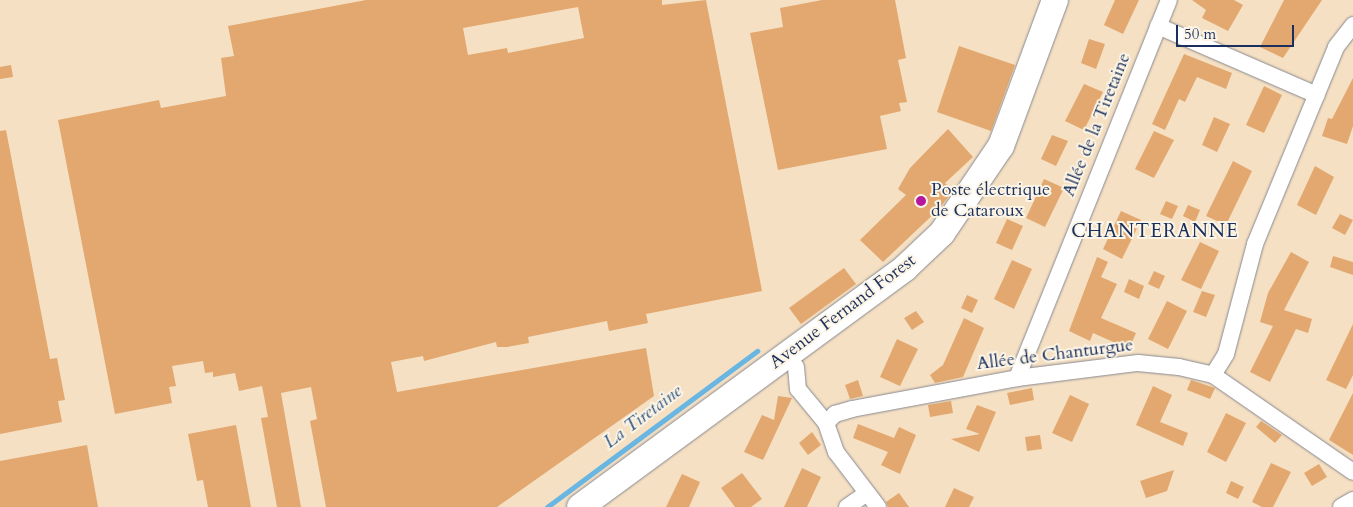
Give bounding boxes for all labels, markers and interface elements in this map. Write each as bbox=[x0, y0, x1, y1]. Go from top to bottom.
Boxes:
scale bar bbox=[1178, 15, 1296, 47]
text: 50 m bbox=[1184, 24, 1216, 44]
street label: Allée de la Tiretaine bbox=[1058, 50, 1136, 200]
place label: Poste électrique de Cataroux bbox=[931, 180, 1050, 222]
marker: Poste électrique de Cataroux bbox=[915, 195, 927, 207]
district label: CHANTERANNE bbox=[1070, 221, 1240, 243]
street label: Avenue Fernand Forest bbox=[766, 250, 920, 374]
street label: Allée de Chanturgue bbox=[975, 335, 1135, 375]
water label: La Tiretaine bbox=[599, 380, 687, 454]

